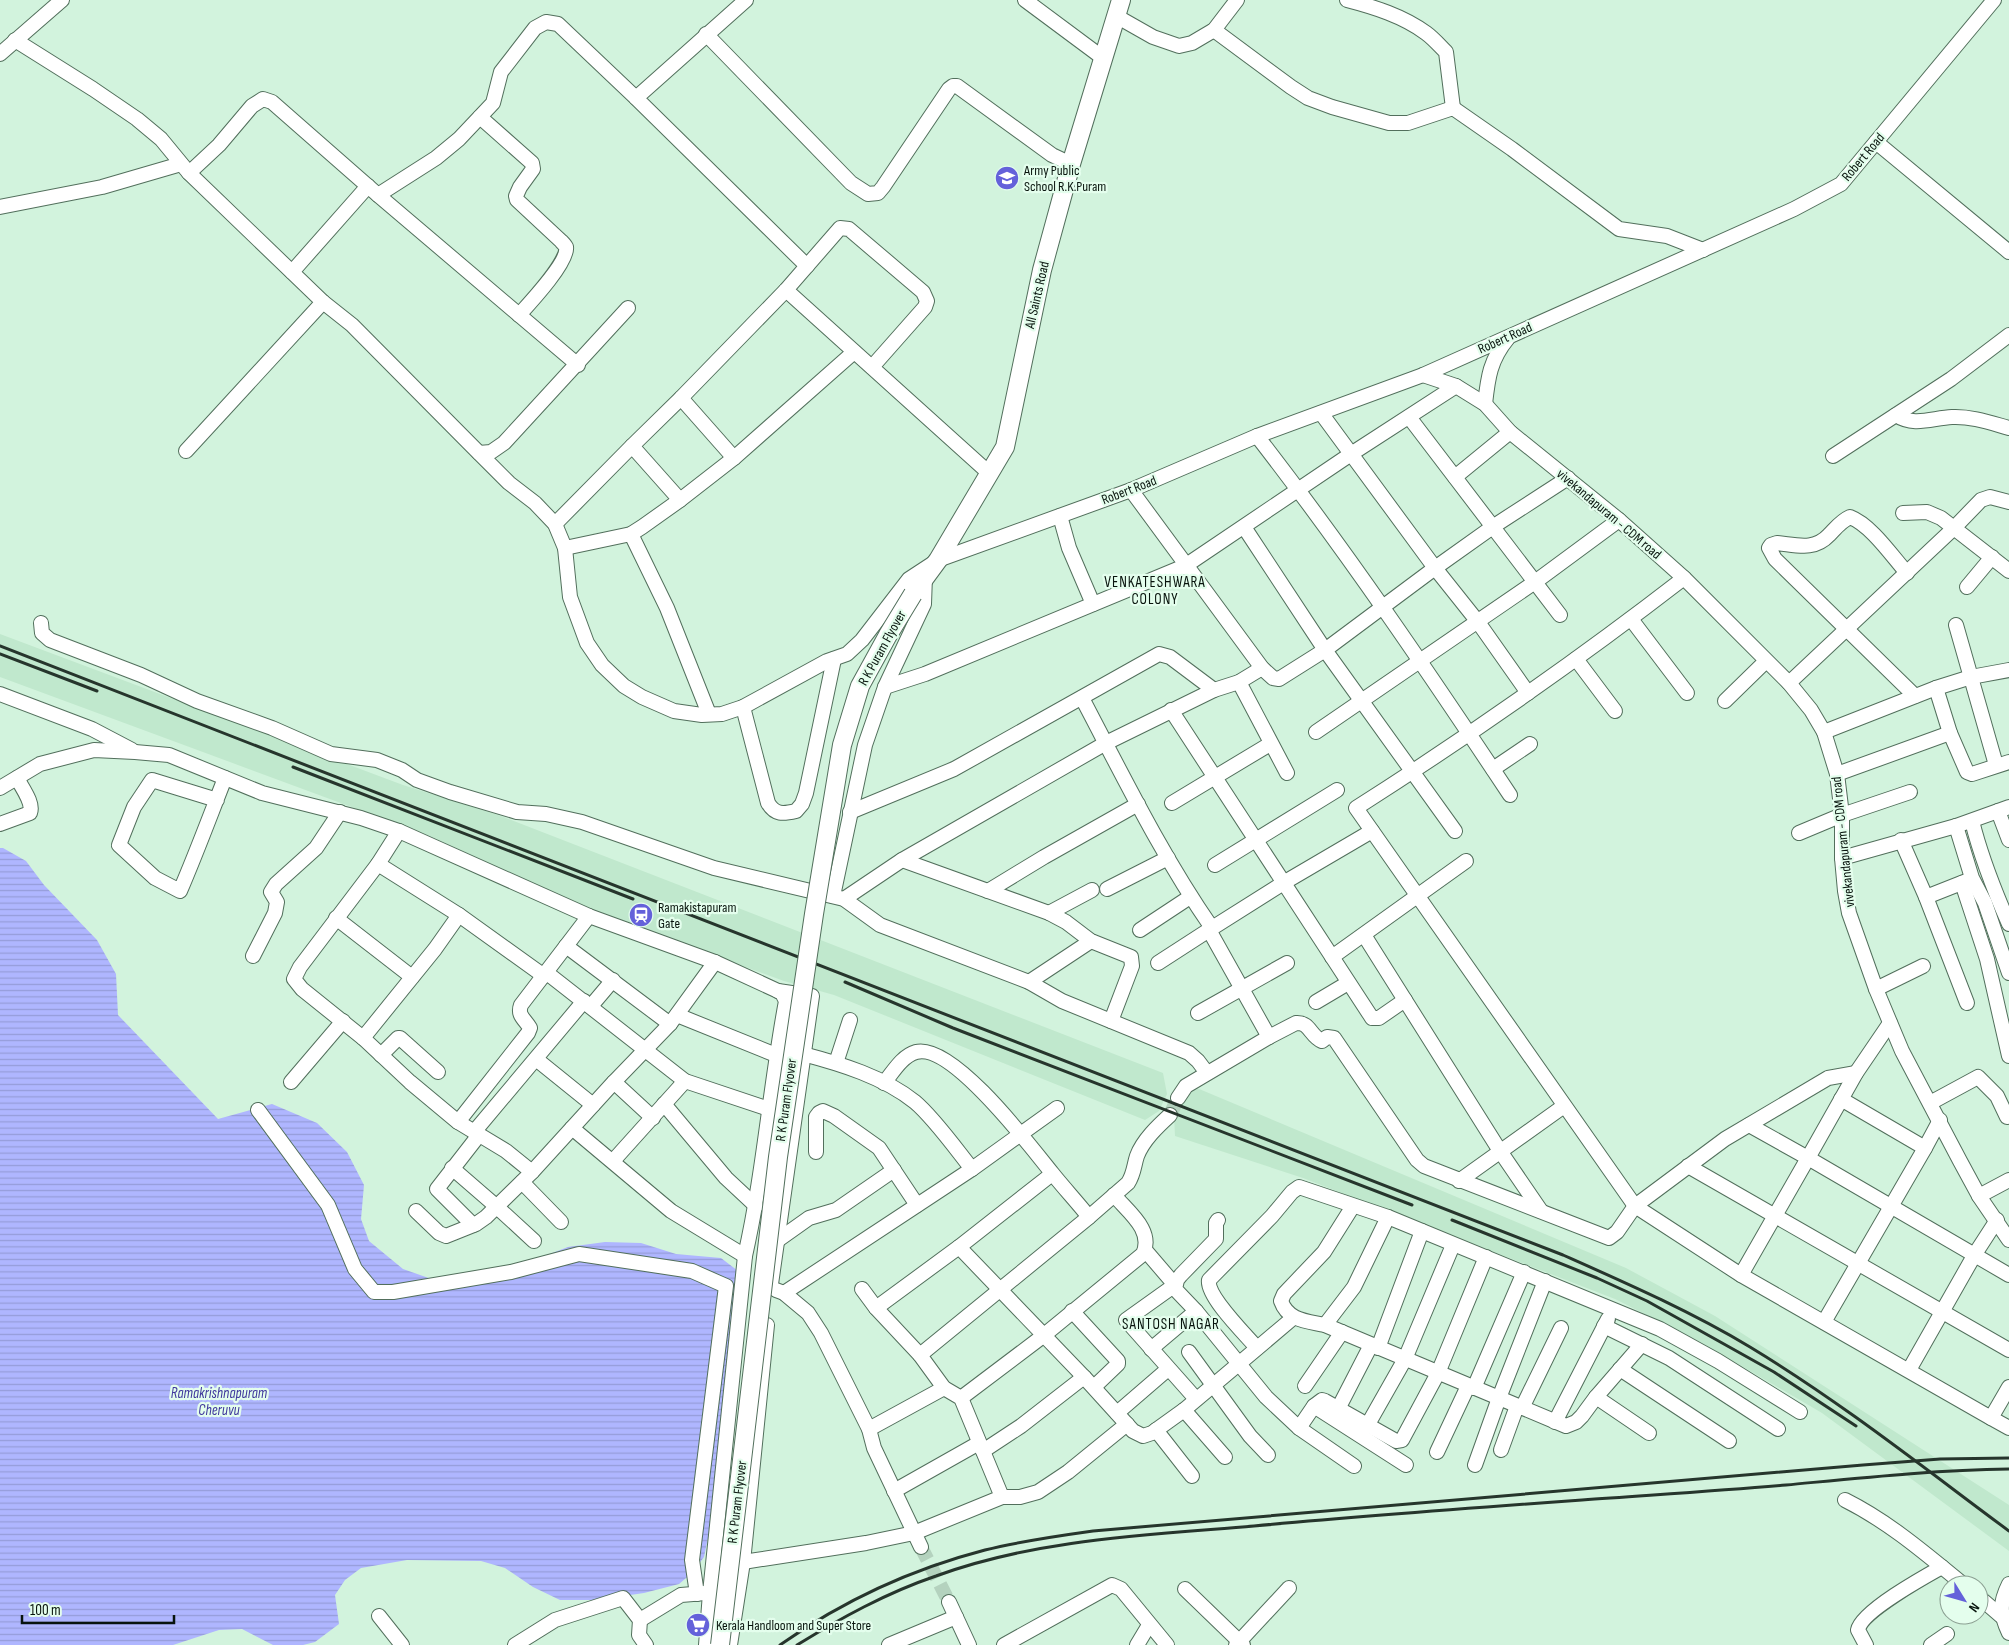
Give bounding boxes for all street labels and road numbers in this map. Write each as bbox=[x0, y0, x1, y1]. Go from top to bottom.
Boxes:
street label: Robert Road bbox=[1838, 129, 1888, 185]
street label: All Saints Road bbox=[1021, 260, 1053, 331]
street label: Robert Road bbox=[1475, 318, 1535, 357]
street label: vivekandapuram - CDM road bbox=[1553, 465, 1665, 563]
street label: Robert Road bbox=[1099, 472, 1159, 508]
street label: R K Puram Flyover bbox=[854, 607, 910, 689]
street label: vivekandapuram - CDM road bbox=[1828, 776, 1858, 908]
street label: R K Puram Flyover bbox=[772, 1058, 800, 1142]
street label: R K Puram Flyover bbox=[723, 1460, 751, 1544]

